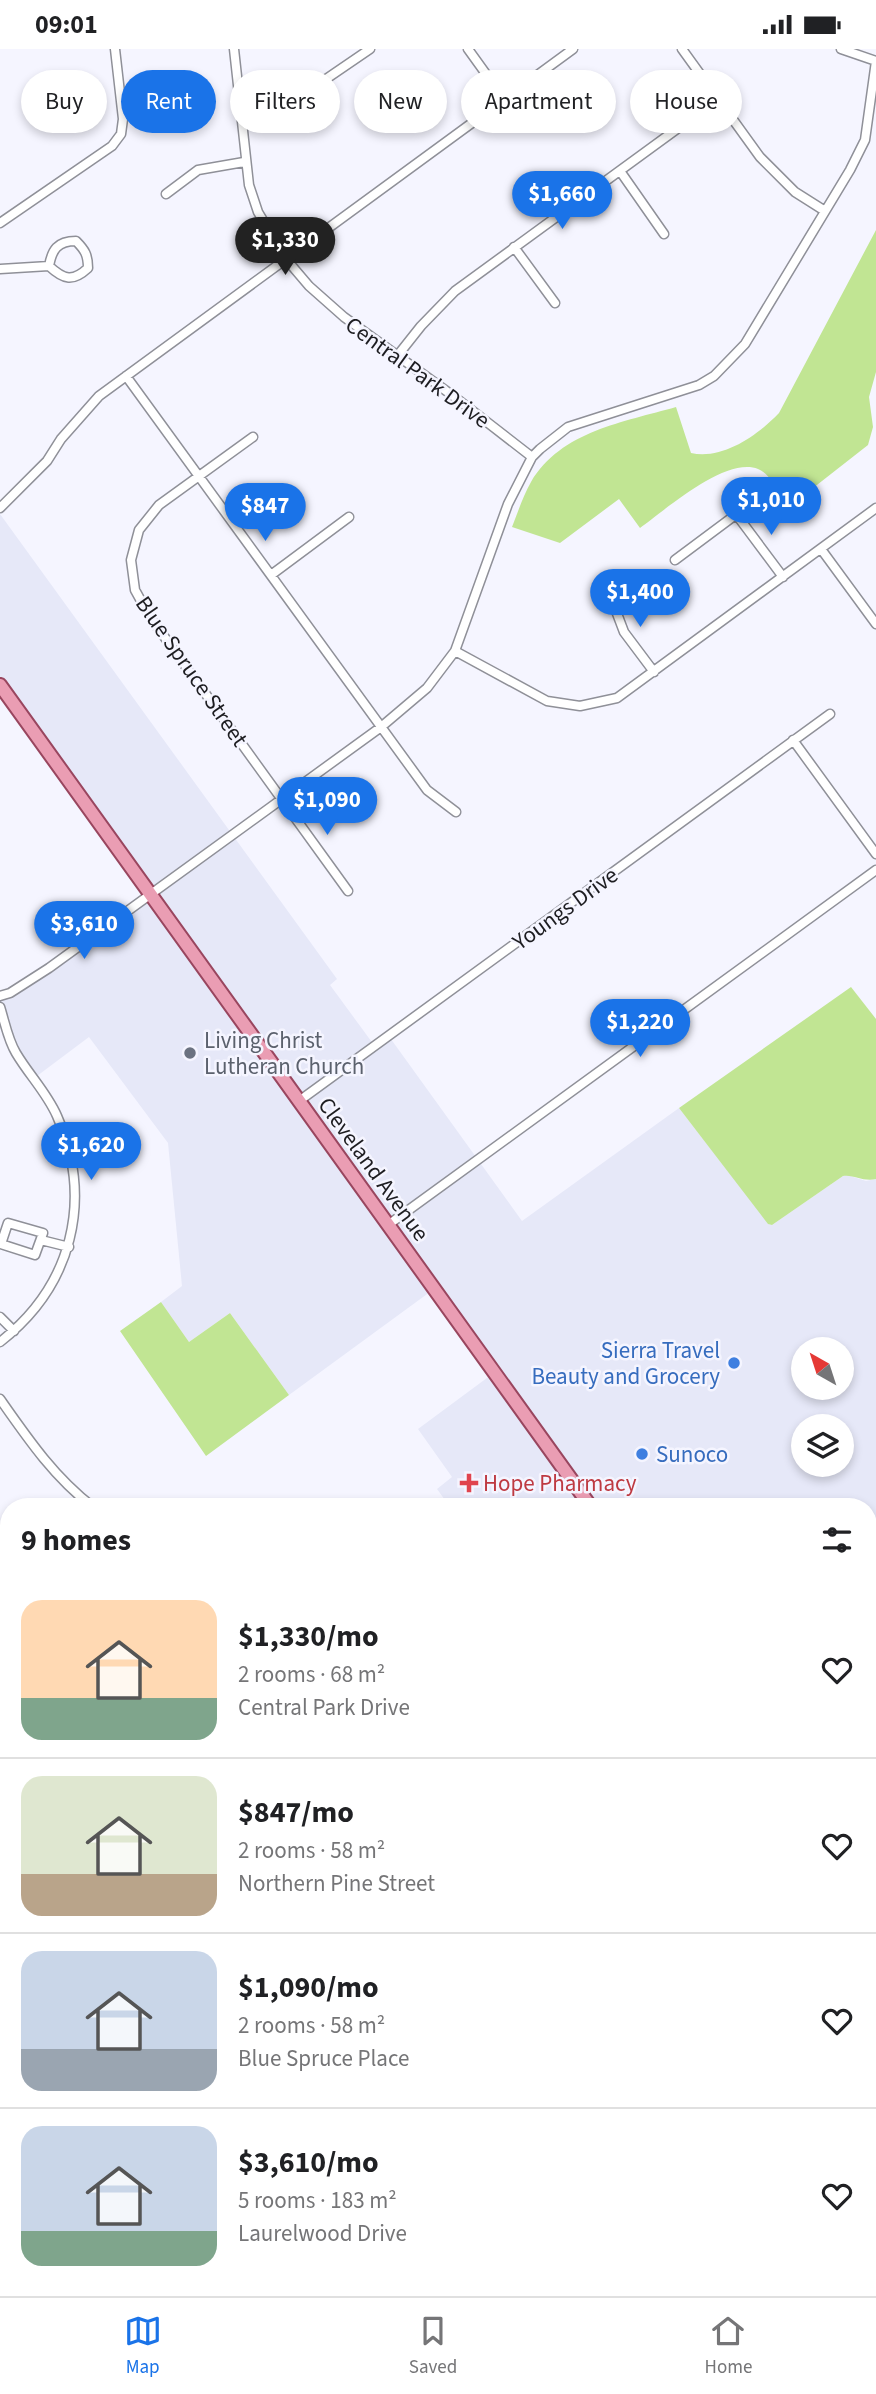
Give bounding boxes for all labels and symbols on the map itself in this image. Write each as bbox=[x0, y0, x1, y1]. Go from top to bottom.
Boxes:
pin: $1,660 bbox=[505, 171, 619, 231]
pin: $1,330 bbox=[228, 217, 342, 277]
street label: Central Park Drive bbox=[338, 309, 497, 436]
pin: $1,010 bbox=[714, 477, 828, 537]
pin: $847 bbox=[224, 483, 306, 543]
pin: $1,400 bbox=[583, 569, 697, 629]
street label: Blue Spruce Street bbox=[127, 589, 256, 753]
pin: $1,090 bbox=[270, 777, 384, 837]
street label: Youngs Drive bbox=[505, 859, 625, 959]
pin: $3,610 bbox=[27, 901, 141, 961]
pin: $1,220 bbox=[583, 999, 697, 1059]
place label: Living Christ Lutheran Church bbox=[204, 1024, 364, 1083]
marker: Living Christ Lutheran Church bbox=[182, 1045, 198, 1061]
street label: Cleveland Avenue bbox=[310, 1090, 437, 1248]
pin: $1,620 bbox=[34, 1123, 148, 1182]
place label: Sierra Travel Beauty and Grocery bbox=[532, 1334, 720, 1393]
north arrow bbox=[791, 1337, 854, 1400]
marker: Sierra Travel Beauty and Grocery bbox=[726, 1355, 742, 1371]
place label: Sunoco bbox=[656, 1438, 728, 1471]
marker: Sunoco bbox=[634, 1446, 650, 1462]
place label: Hope Pharmacy bbox=[483, 1467, 637, 1500]
marker: Hope Pharmacy bbox=[461, 1475, 477, 1491]

